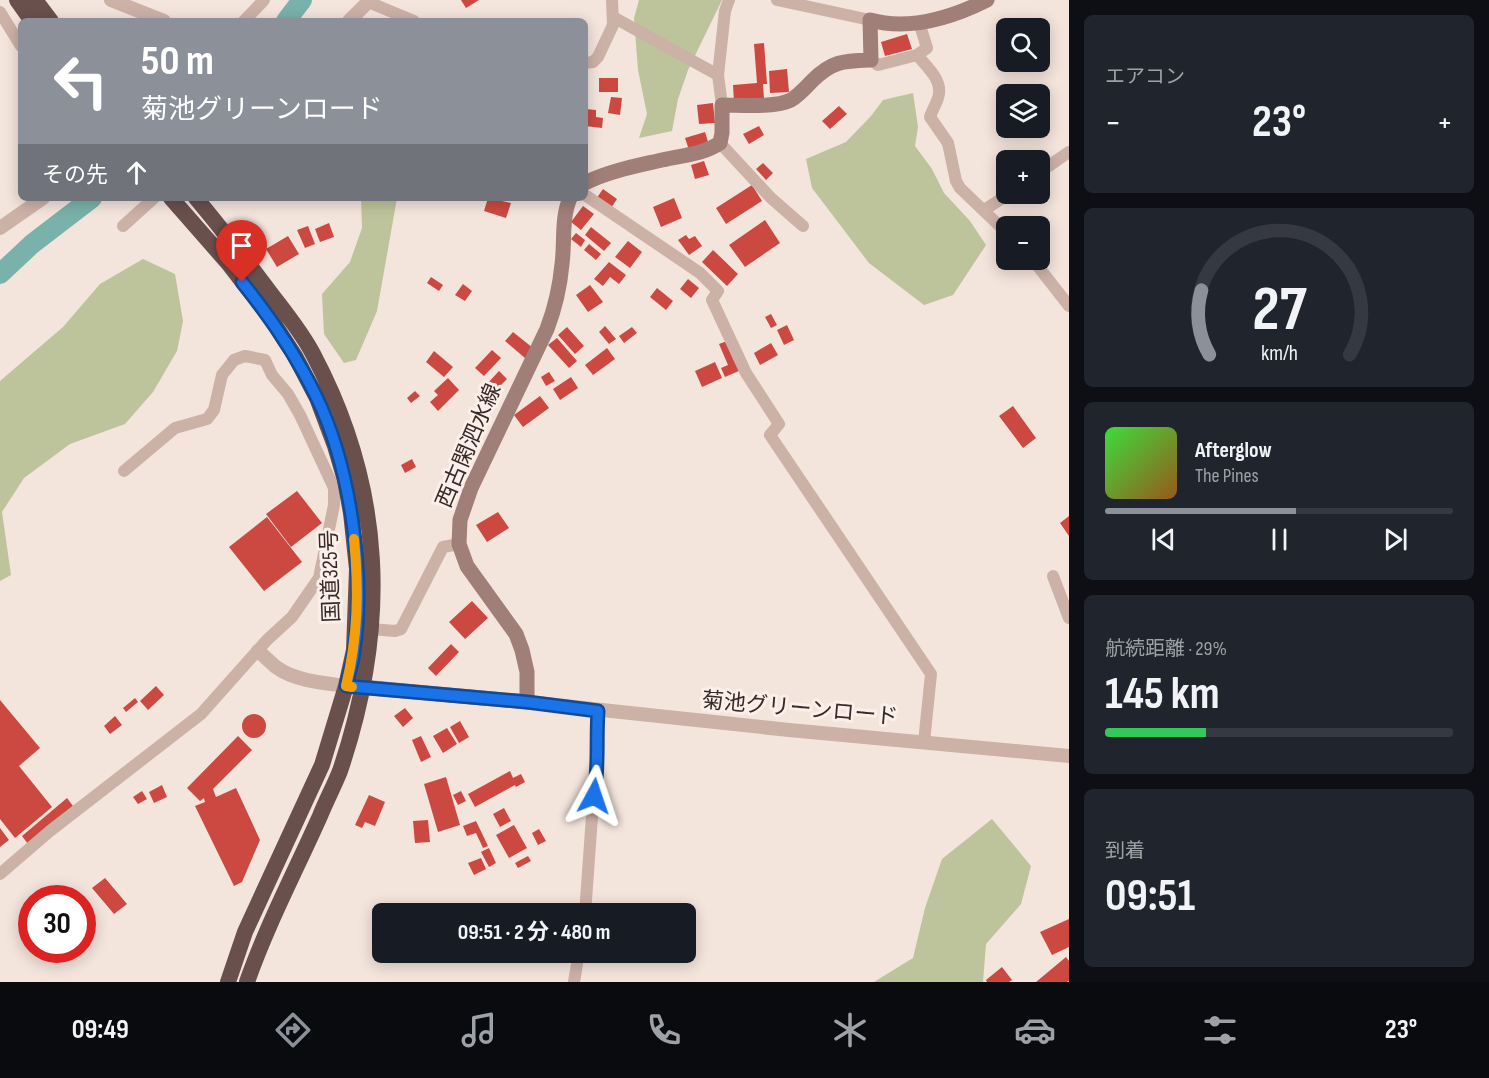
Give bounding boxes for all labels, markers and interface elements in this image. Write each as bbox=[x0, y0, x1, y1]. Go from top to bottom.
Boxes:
map controls bbox=[996, 18, 1050, 270]
button: search bbox=[996, 18, 1050, 72]
text: 50 m bbox=[141, 36, 214, 87]
icon: left bbox=[42, 42, 120, 120]
text: エアコン bbox=[1105, 65, 1185, 89]
button: layers bbox=[996, 84, 1050, 138]
text: 菊池グリーンロード bbox=[141, 94, 383, 126]
text: 23° bbox=[1252, 95, 1306, 150]
text: − bbox=[1105, 103, 1121, 143]
text: + bbox=[1437, 103, 1453, 143]
button: + bbox=[996, 150, 1050, 204]
icon: ahead bbox=[120, 156, 153, 189]
text: その先 bbox=[42, 162, 108, 189]
button: − bbox=[996, 216, 1050, 270]
pin bbox=[216, 220, 267, 282]
icon: arrive bbox=[225, 229, 258, 262]
text: 27 bbox=[1252, 273, 1307, 348]
text: km/h bbox=[1260, 341, 1298, 366]
street label: 西古閑泗水線 bbox=[431, 380, 507, 512]
text: Afterglow bbox=[1195, 437, 1272, 464]
text: The Pines bbox=[1195, 464, 1259, 488]
icon: previous bbox=[1147, 523, 1180, 556]
icon: pause bbox=[1263, 523, 1296, 556]
icon: next bbox=[1379, 523, 1412, 556]
street label: 国道325号 bbox=[316, 529, 346, 623]
text: 航続距離 · 29% bbox=[1105, 637, 1227, 661]
text: 145 km bbox=[1105, 667, 1220, 722]
street label: 菊池グリーンロード bbox=[701, 687, 899, 731]
position arrow bbox=[562, 764, 626, 828]
text: 到着 bbox=[1105, 839, 1145, 863]
text: 09:51 bbox=[1105, 869, 1195, 924]
speed limit sign: 30 bbox=[18, 885, 96, 963]
text: 09:51 · 2 分 · 480 m bbox=[458, 919, 610, 946]
icon: directions bbox=[272, 1009, 314, 1051]
icon: music bbox=[458, 1009, 500, 1051]
icon: phone bbox=[643, 1009, 685, 1051]
icon: climate bbox=[829, 1009, 871, 1051]
icon: car bbox=[1014, 1009, 1056, 1051]
icon: filters bbox=[1199, 1009, 1241, 1051]
text: 09:49 bbox=[72, 1014, 129, 1046]
text: 23° bbox=[1385, 1014, 1417, 1046]

